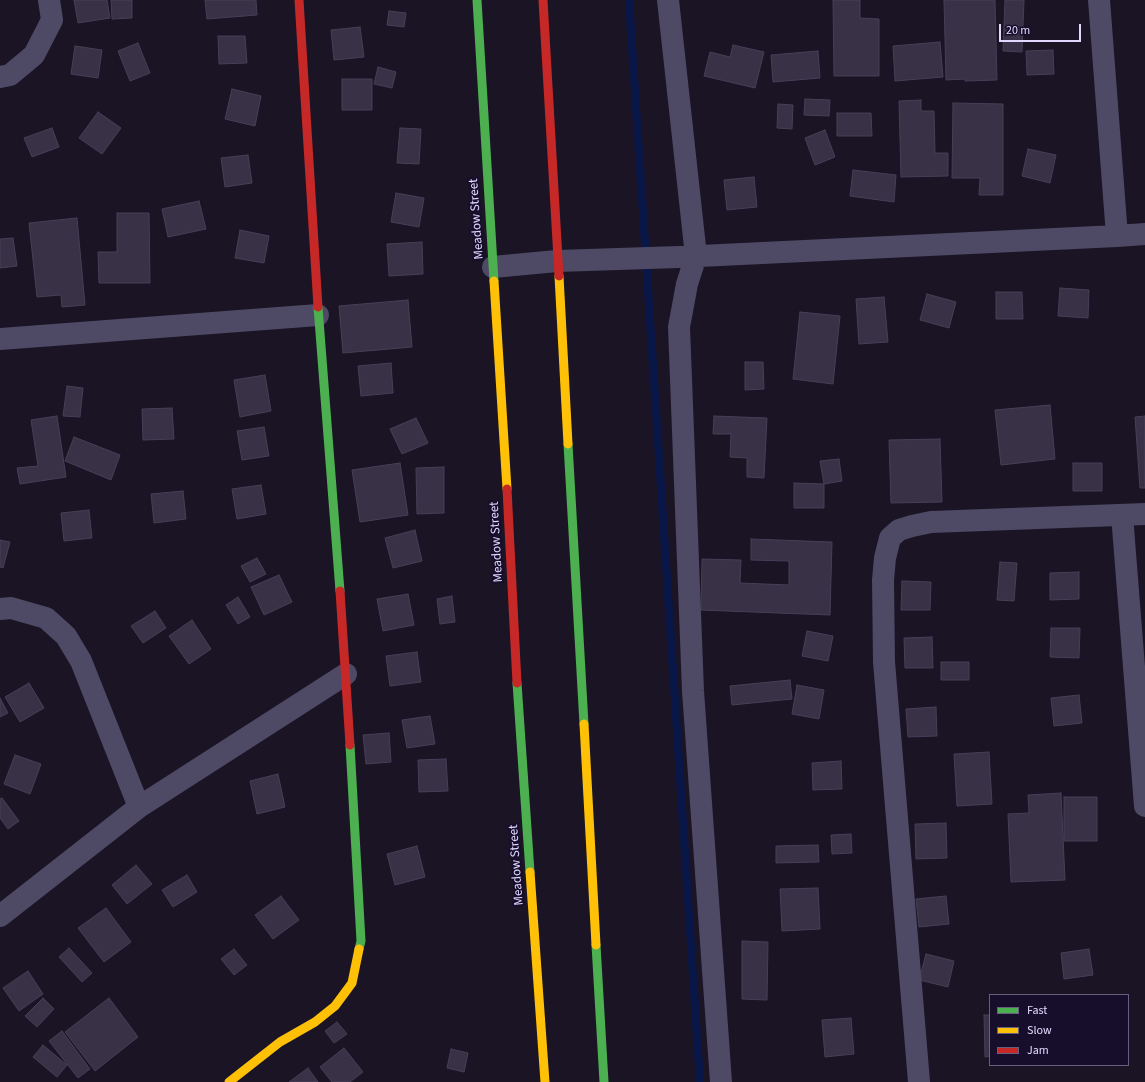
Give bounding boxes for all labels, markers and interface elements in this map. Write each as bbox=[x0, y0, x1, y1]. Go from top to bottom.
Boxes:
scale bar bbox=[1001, 16, 1083, 42]
text: 20 m bbox=[1006, 22, 1030, 39]
street label: Meadow Street bbox=[466, 178, 488, 260]
street label: Meadow Street bbox=[487, 501, 507, 583]
street label: Meadow Street bbox=[506, 824, 528, 906]
legend bbox=[989, 994, 1129, 1066]
text: Fast bbox=[1027, 1002, 1047, 1019]
text: Slow bbox=[1027, 1022, 1052, 1039]
text: Jam bbox=[1027, 1042, 1049, 1059]

